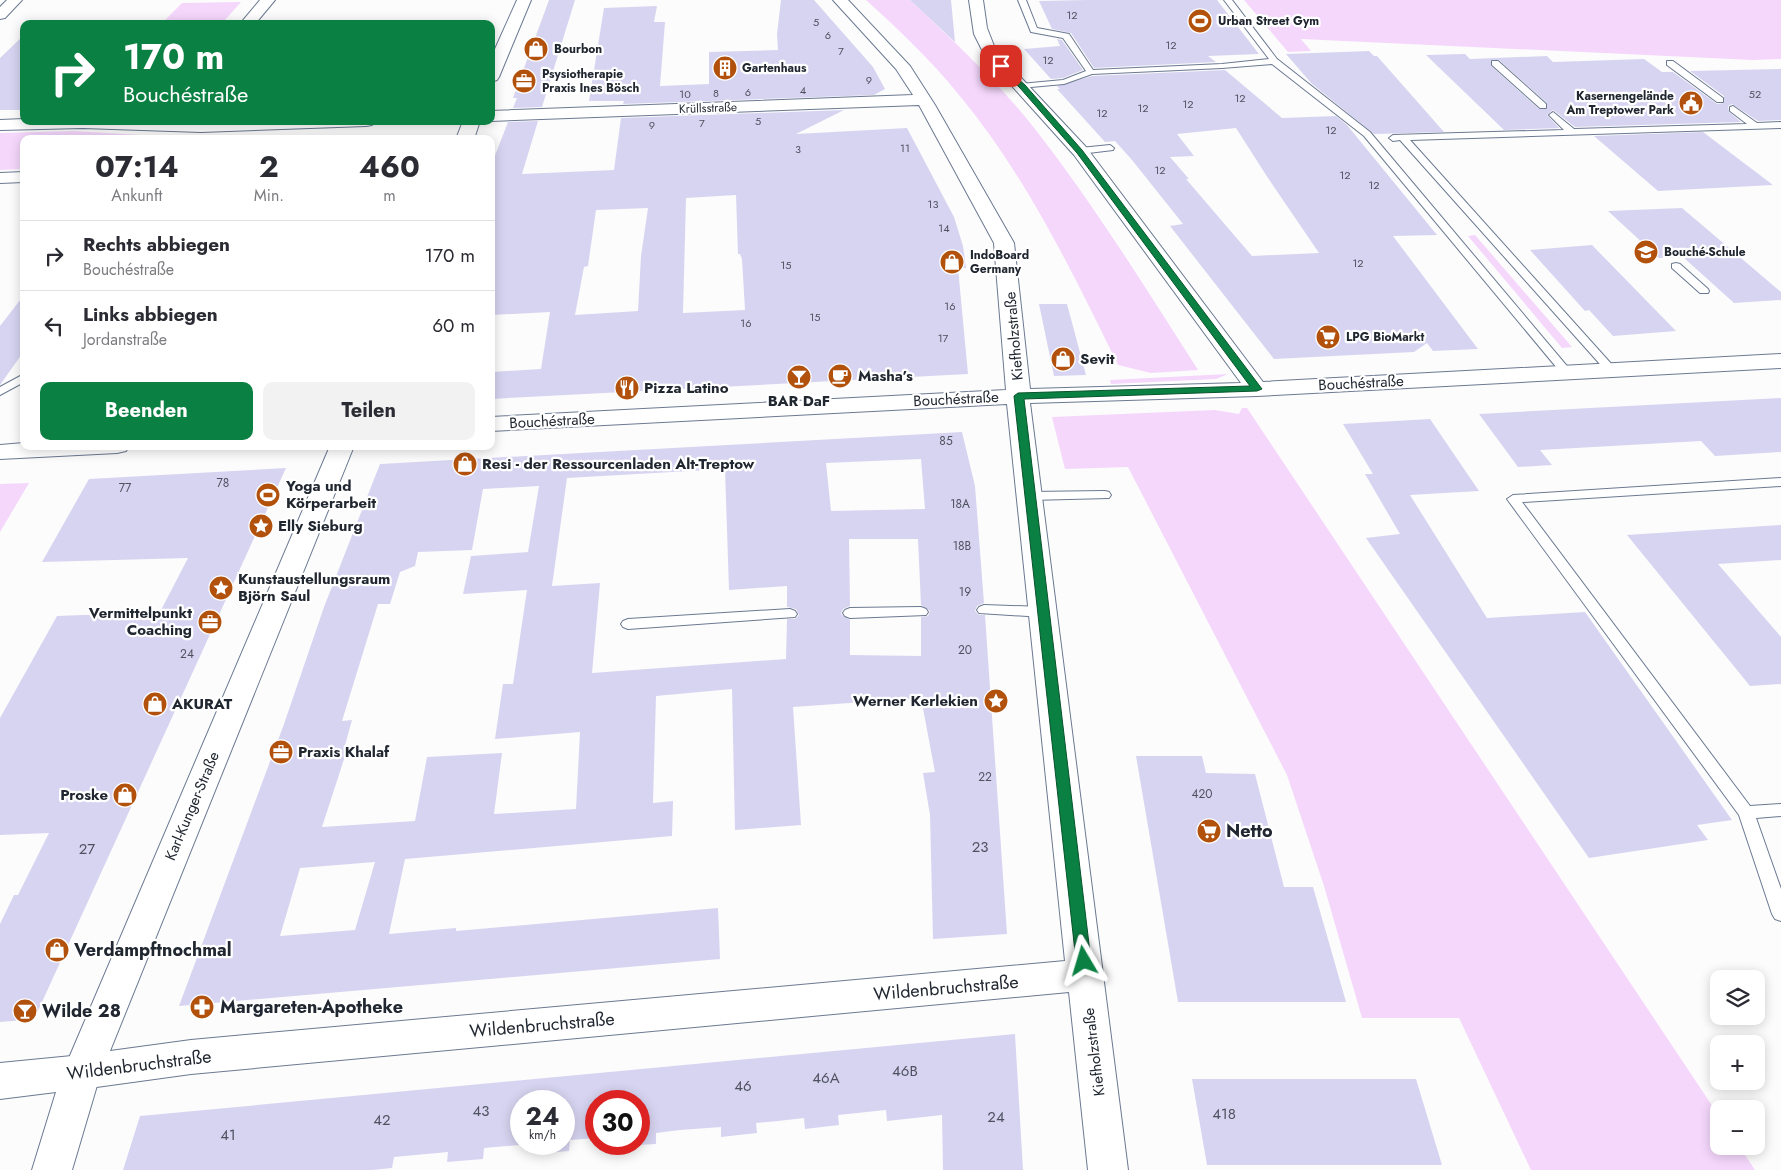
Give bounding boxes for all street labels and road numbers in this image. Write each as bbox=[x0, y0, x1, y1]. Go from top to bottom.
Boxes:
street label: Krüllsstraße bbox=[679, 98, 737, 118]
street label: Kiefholzstraße bbox=[999, 290, 1029, 381]
street label: Bouchéstraße bbox=[1318, 370, 1404, 396]
street label: Bouchéstraße bbox=[913, 386, 999, 412]
street label: Bouchéstraße bbox=[509, 408, 595, 434]
street label: Karl-Kunger-Straße bbox=[159, 748, 225, 864]
street label: Wildenbruchstraße bbox=[872, 969, 1020, 1007]
street label: Wildenbruchstraße bbox=[468, 1006, 616, 1044]
street label: Kiefholzstraße bbox=[1078, 1006, 1110, 1098]
street label: Wildenbruchstraße bbox=[65, 1043, 213, 1087]

